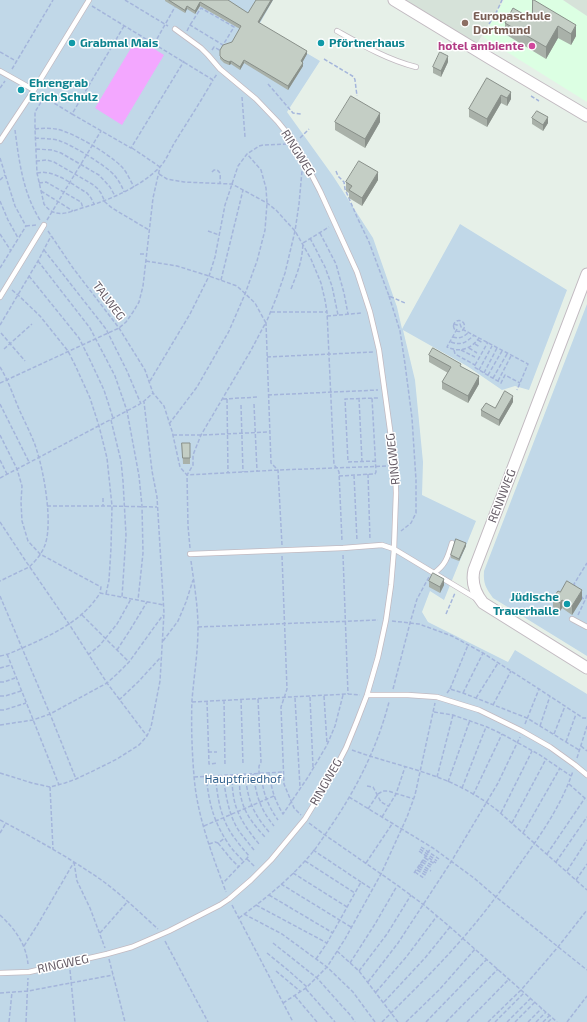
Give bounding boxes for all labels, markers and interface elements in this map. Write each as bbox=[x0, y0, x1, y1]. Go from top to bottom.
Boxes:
place label: Europaschule Dortmund bbox=[473, 9, 551, 37]
marker: Europaschule Dortmund bbox=[460, 18, 470, 28]
place label: Grabmal Mais bbox=[80, 36, 158, 50]
place label: Pförtnerhaus bbox=[329, 36, 405, 50]
marker: Grabmal Mais bbox=[67, 38, 77, 48]
marker: Pförtnerhaus bbox=[316, 38, 326, 48]
place label: hotel ambiente bbox=[438, 39, 524, 53]
marker: hotel ambiente bbox=[527, 41, 537, 51]
place label: Ehrengrab Erich Schulz bbox=[29, 76, 98, 104]
marker: Ehrengrab Erich Schulz bbox=[16, 85, 26, 95]
street label: RINGWEG bbox=[278, 127, 318, 179]
street label: TALWEG bbox=[90, 279, 128, 323]
street label: RINGWEG bbox=[383, 432, 403, 486]
street label: RENNWEG bbox=[485, 467, 519, 525]
place label: Jüdische Trauerhalle bbox=[493, 590, 559, 618]
marker: Jüdische Trauerhalle bbox=[562, 599, 572, 609]
street label: RINGWEG bbox=[307, 756, 345, 808]
park label: Hauptfriedhof bbox=[205, 772, 281, 786]
street label: RINGWEG bbox=[36, 952, 90, 976]

